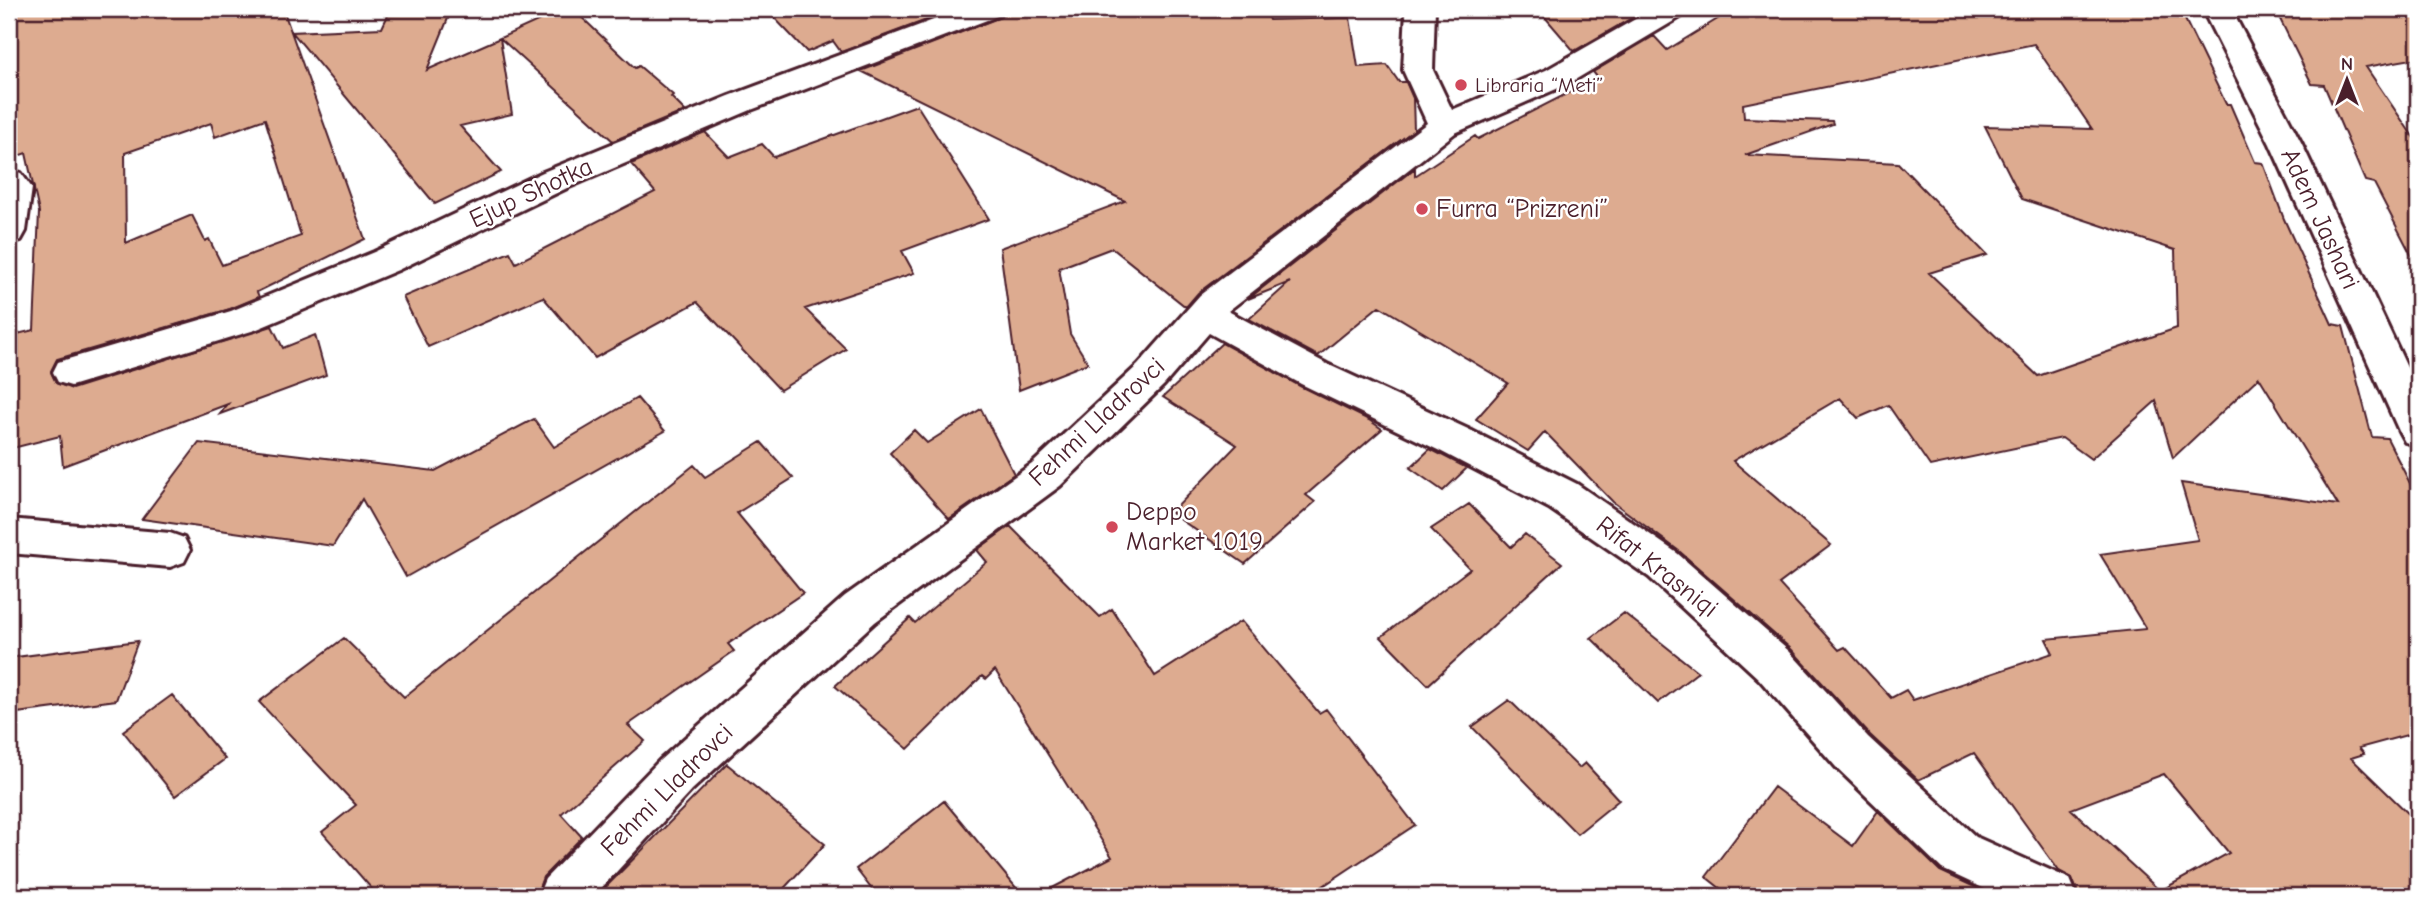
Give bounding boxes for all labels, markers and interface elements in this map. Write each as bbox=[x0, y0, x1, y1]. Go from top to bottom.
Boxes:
north arrow bbox=[2312, 46, 2382, 116]
text: N bbox=[2341, 53, 2353, 75]
place label: Libraria “Meti” bbox=[1475, 73, 1603, 97]
marker: Libraria “Meti” bbox=[1453, 77, 1469, 93]
street label: Adem Jashari bbox=[2274, 144, 2366, 294]
street label: Ejup Shotka bbox=[465, 151, 597, 235]
place label: Furra “Prizreni” bbox=[1436, 194, 1608, 224]
marker: Furra “Prizreni” bbox=[1414, 201, 1430, 217]
street label: Fehmi Lladrovci bbox=[1023, 351, 1171, 493]
place label: Deppo Market 1019 bbox=[1126, 497, 1263, 557]
street label: Rifat Krasniqi bbox=[1590, 510, 1724, 624]
marker: Deppo Market 1019 bbox=[1104, 519, 1120, 535]
street label: Fehmi Lladrovci bbox=[595, 718, 739, 862]

